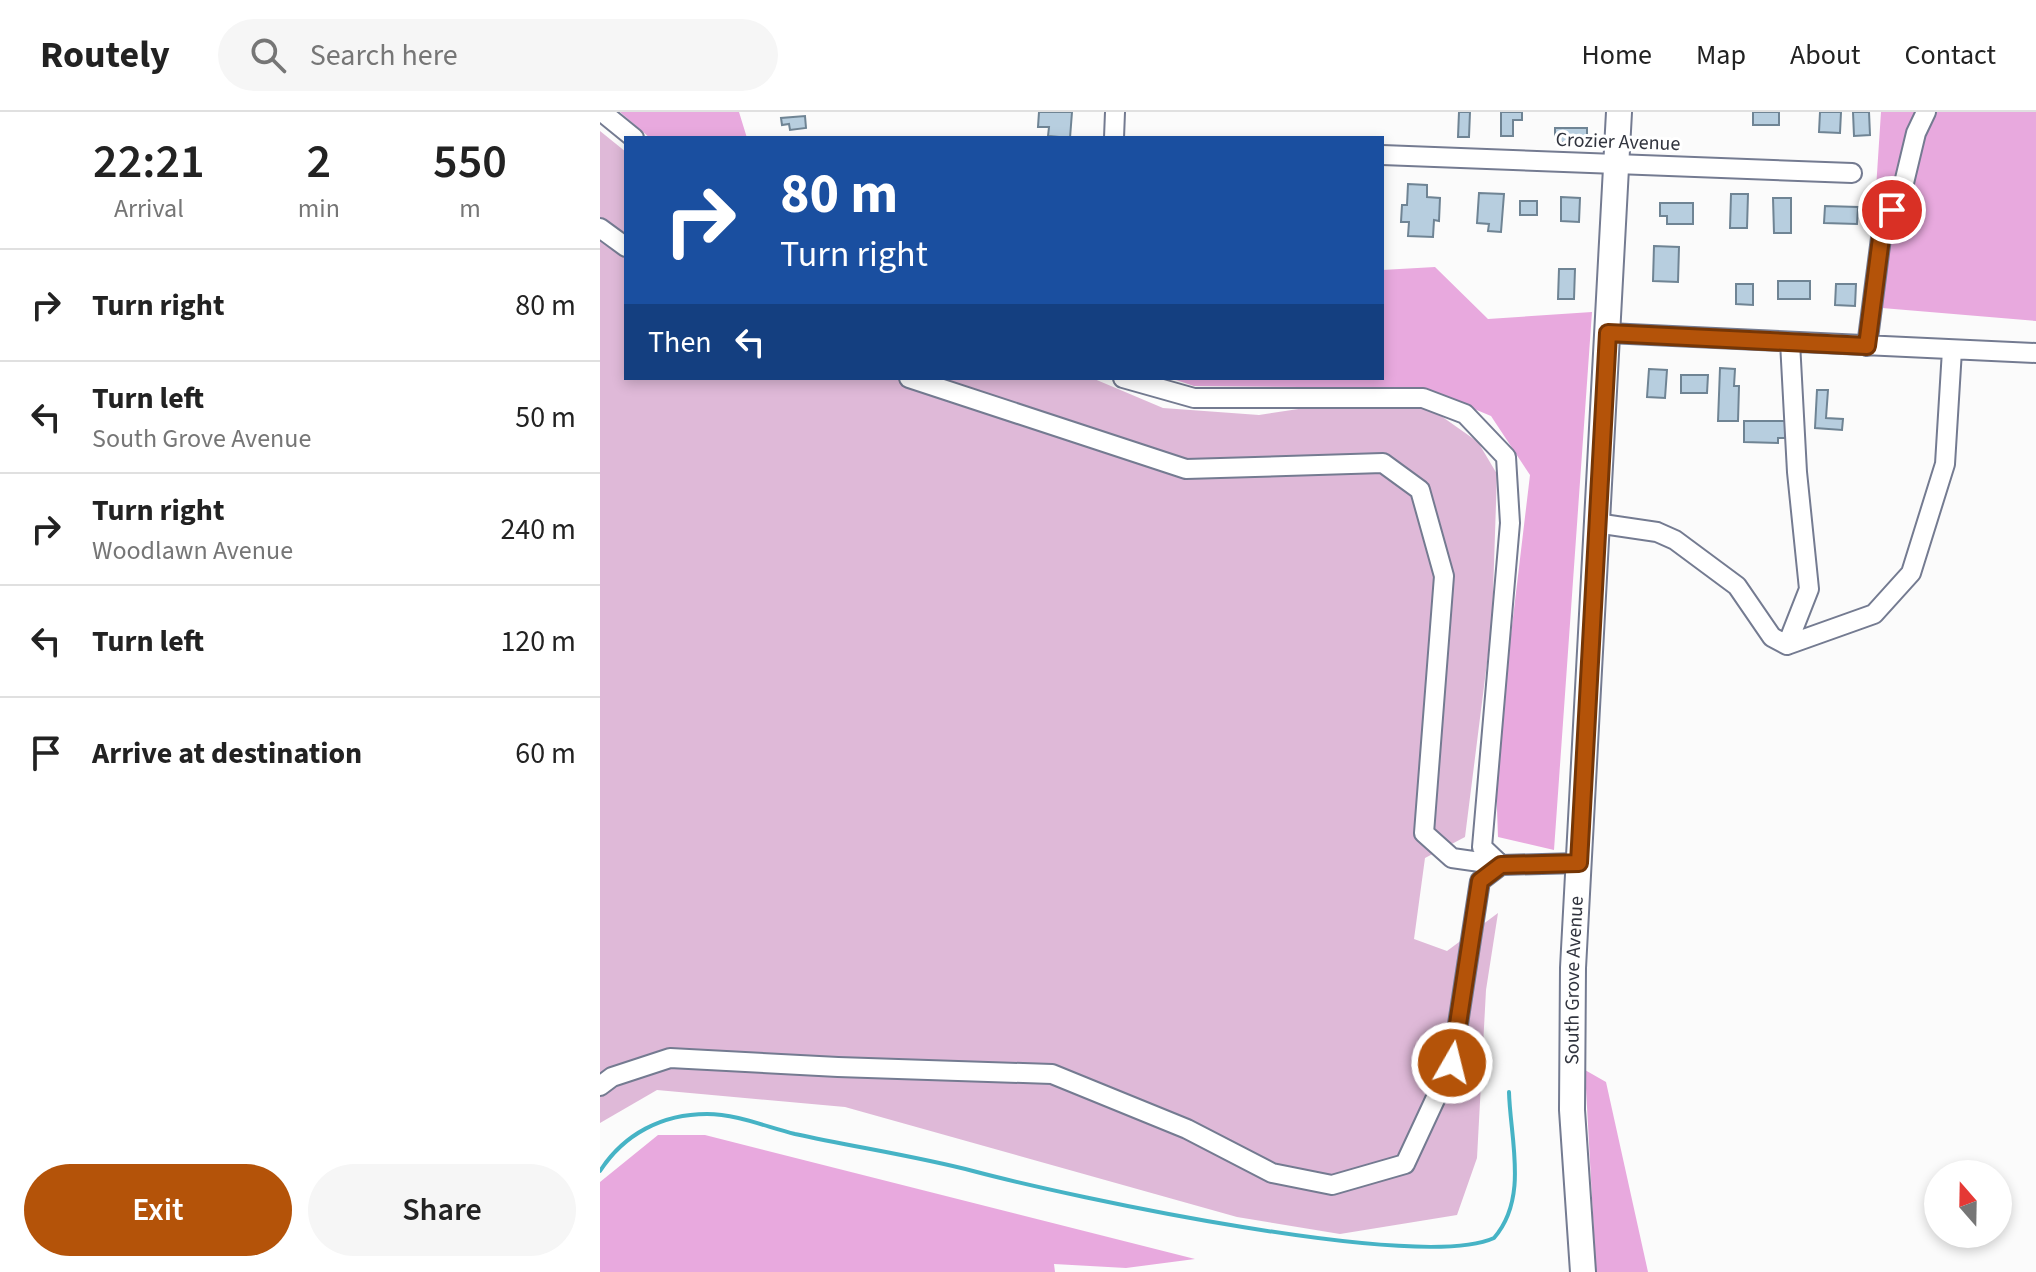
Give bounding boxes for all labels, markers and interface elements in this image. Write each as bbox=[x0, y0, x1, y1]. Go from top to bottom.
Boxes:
search box bbox=[218, 19, 778, 91]
text: Routely bbox=[40, 28, 170, 82]
icon: search bbox=[246, 33, 290, 77]
text: Search here bbox=[310, 34, 458, 77]
text: Home bbox=[1581, 35, 1652, 75]
text: Map bbox=[1696, 35, 1746, 75]
text: About bbox=[1790, 35, 1861, 75]
text: Contact bbox=[1905, 35, 1996, 75]
street label: Crozier Avenue bbox=[1555, 126, 1681, 158]
text: 22:21 bbox=[93, 128, 205, 196]
text: 2 bbox=[307, 128, 331, 196]
text: 550 bbox=[433, 128, 507, 196]
text: 80 m bbox=[780, 155, 898, 234]
icon: right bbox=[648, 168, 752, 272]
pin bbox=[1858, 176, 1926, 244]
icon: arrive bbox=[1870, 188, 1914, 232]
text: Arrival bbox=[114, 190, 184, 227]
text: min bbox=[298, 190, 340, 227]
text: m bbox=[459, 190, 481, 227]
text: Turn right bbox=[780, 229, 928, 280]
icon: right bbox=[24, 283, 68, 327]
text: Turn right bbox=[92, 284, 224, 327]
text: 80 m bbox=[515, 284, 576, 327]
icon: left bbox=[728, 320, 772, 364]
text: Then bbox=[648, 321, 712, 364]
text: Turn left bbox=[92, 377, 204, 420]
icon: left bbox=[24, 395, 68, 439]
text: 50 m bbox=[515, 396, 576, 439]
text: South Grove Avenue bbox=[92, 420, 311, 457]
text: Turn right bbox=[92, 489, 224, 532]
icon: right bbox=[24, 507, 68, 551]
text: 240 m bbox=[500, 508, 576, 551]
text: Woodlawn Avenue bbox=[92, 532, 293, 569]
icon: left bbox=[24, 619, 68, 663]
text: Turn left bbox=[92, 620, 204, 663]
text: 120 m bbox=[500, 620, 576, 663]
icon: arrive bbox=[24, 731, 68, 775]
text: Arrive at destination bbox=[92, 732, 362, 775]
text: 60 m bbox=[515, 732, 576, 775]
street label: South Grove Avenue bbox=[1558, 895, 1591, 1065]
position arrow bbox=[1410, 1021, 1494, 1105]
north arrow bbox=[1924, 1160, 2012, 1248]
map controls bbox=[1924, 1160, 2012, 1248]
button: Exit bbox=[24, 1164, 292, 1256]
button: Share bbox=[308, 1164, 576, 1256]

